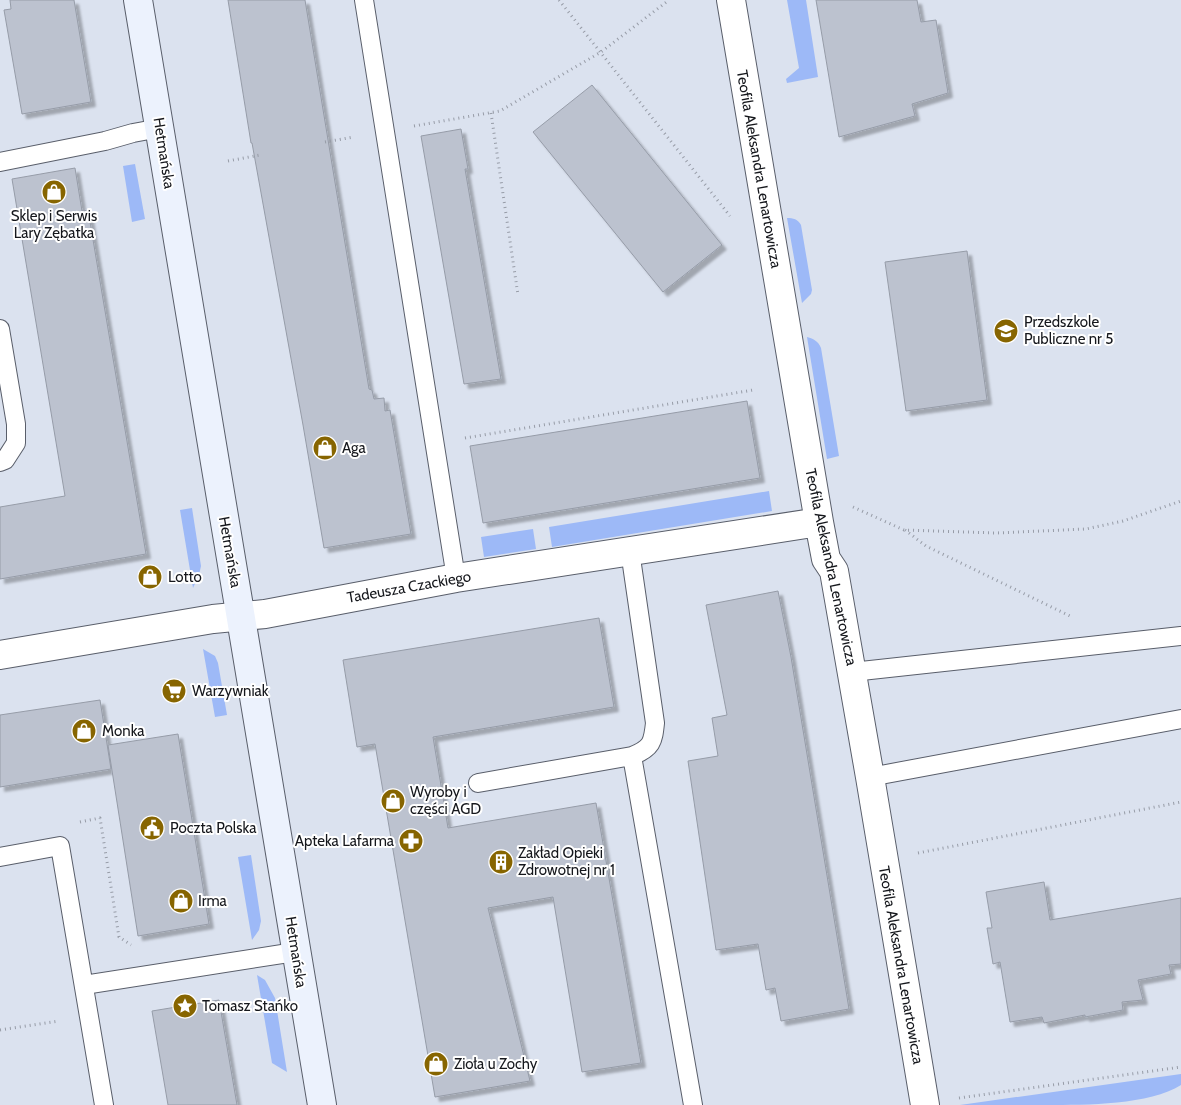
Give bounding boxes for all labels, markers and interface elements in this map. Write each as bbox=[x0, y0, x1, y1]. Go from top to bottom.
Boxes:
street label: Teofila Aleksandra Lenartowicza bbox=[733, 68, 785, 270]
street label: Hetmańska bbox=[149, 116, 179, 191]
shop icon: Sklep i Serwis Lary Zębatka bbox=[41, 179, 67, 205]
place label: Sklep i Serwis Lary Zębatka bbox=[11, 207, 97, 242]
place label: Przedszkole Publiczne nr 5 bbox=[1024, 313, 1113, 348]
school or university icon: Przedszkole Publiczne nr 5 bbox=[993, 318, 1019, 344]
shop icon: Aga bbox=[312, 435, 338, 461]
place label: Aga bbox=[342, 439, 367, 457]
street label: Teofila Aleksandra Lenartowicza bbox=[801, 467, 861, 668]
street label: Hetmańska bbox=[215, 515, 245, 590]
shop icon: Lotto bbox=[137, 564, 163, 590]
street label: Tadeusza Czackiego bbox=[346, 567, 472, 607]
place label: Lotto bbox=[168, 568, 202, 586]
supermarket icon: Warzywniak bbox=[161, 678, 187, 704]
place label: Warzywniak bbox=[192, 682, 269, 700]
shop icon: Monka bbox=[71, 718, 97, 744]
place label: Monka bbox=[102, 722, 145, 740]
place label: Wyroby i części AGD bbox=[410, 783, 481, 818]
shop icon: Wyroby i części AGD bbox=[380, 788, 406, 814]
public building icon: Poczta Polska bbox=[139, 815, 165, 841]
place label: Poczta Polska bbox=[170, 819, 257, 837]
pharmacy icon: Apteka Lafarma bbox=[398, 828, 424, 854]
place label: Apteka Lafarma bbox=[295, 832, 395, 850]
place label: Zakład Opieki Zdrowotnej nr 1 bbox=[518, 844, 615, 879]
building icon: Zakład Opieki Zdrowotnej nr 1 bbox=[488, 849, 514, 875]
street label: Teofila Aleksandra Lenartowicza bbox=[875, 864, 927, 1066]
shop icon: Irma bbox=[168, 888, 194, 914]
place label: Irma bbox=[198, 892, 228, 910]
street label: Hetmańska bbox=[281, 915, 311, 990]
place icon: Tomasz Stańko bbox=[172, 993, 198, 1019]
place label: Tomasz Stańko bbox=[202, 997, 298, 1015]
shop icon: Zioła u Zochy bbox=[423, 1051, 449, 1077]
place label: Zioła u Zochy bbox=[454, 1055, 538, 1073]

